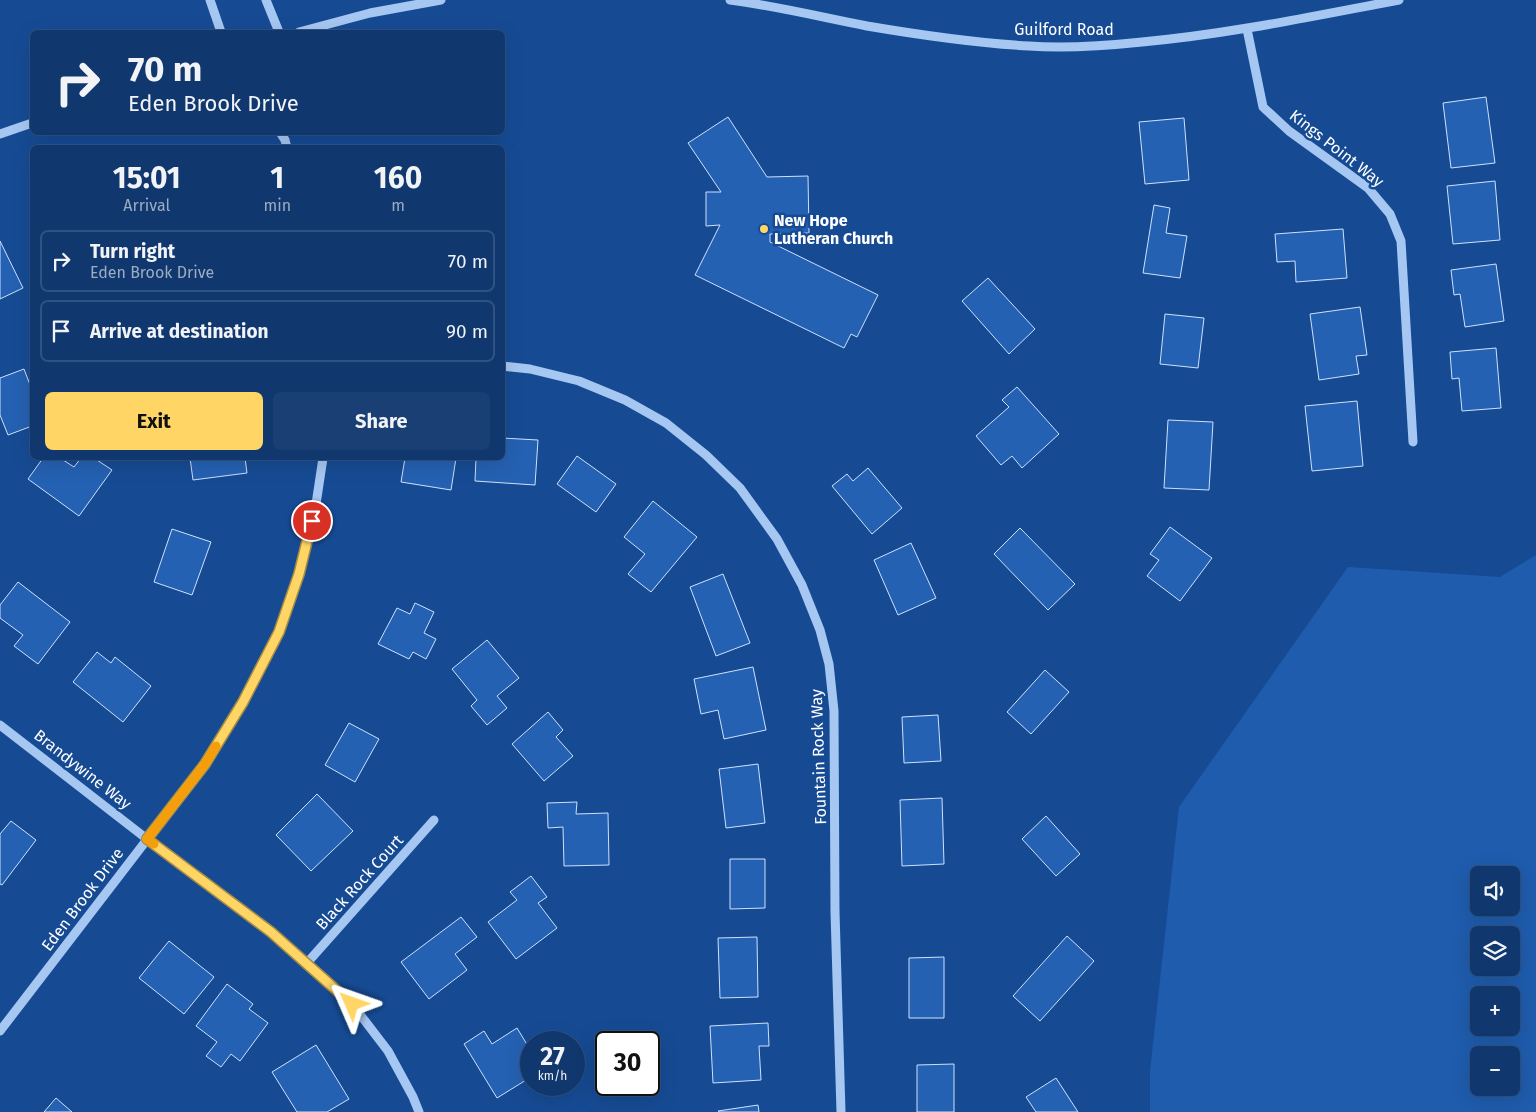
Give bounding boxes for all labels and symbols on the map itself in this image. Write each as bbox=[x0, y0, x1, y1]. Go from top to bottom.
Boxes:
street label: Guilford Road bbox=[1014, 20, 1114, 39]
street label: Kings Point Way bbox=[1286, 106, 1388, 191]
place label: New Hope Lutheran Church bbox=[774, 211, 893, 248]
marker: New Hope Lutheran Church bbox=[758, 223, 770, 235]
pin bbox=[291, 500, 333, 542]
street label: Fountain Rock Way bbox=[807, 689, 830, 825]
street label: Brandywine Way bbox=[30, 726, 135, 813]
street label: Black Rock Court bbox=[312, 831, 407, 934]
street label: Eden Brook Drive bbox=[37, 844, 127, 955]
position arrow bbox=[325, 977, 377, 1029]
speed limit sign: 30 bbox=[595, 1031, 660, 1096]

